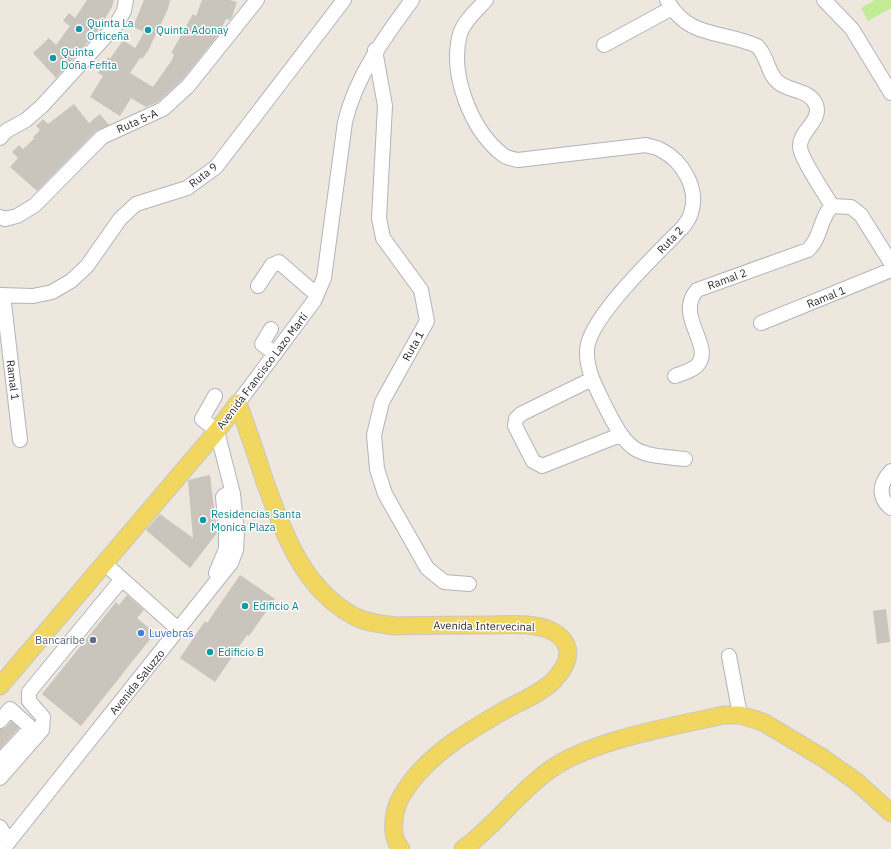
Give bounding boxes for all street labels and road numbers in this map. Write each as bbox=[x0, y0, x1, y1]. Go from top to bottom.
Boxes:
street label: Ruta 5-A bbox=[114, 106, 160, 136]
street label: Ruta 9 bbox=[186, 160, 220, 190]
street label: Ruta 2 bbox=[654, 223, 686, 257]
street label: Ramal 2 bbox=[706, 266, 748, 292]
street label: Ramal 1 bbox=[805, 283, 848, 311]
street label: Avenida Francisco Lazo Martí bbox=[214, 310, 311, 432]
street label: Ruta 1 bbox=[399, 328, 427, 363]
street label: Ramal 1 bbox=[4, 359, 22, 401]
street label: Avenida Intervecinal bbox=[433, 618, 535, 634]
street label: Avenida Saluzzo bbox=[106, 647, 168, 717]

